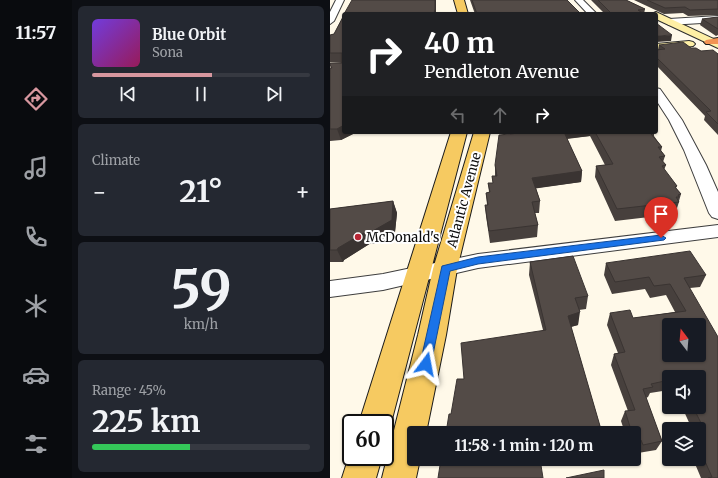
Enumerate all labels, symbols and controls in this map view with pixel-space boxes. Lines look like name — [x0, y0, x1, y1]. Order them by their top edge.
text: 11:57 — [16, 21, 56, 44]
text: Blue Orbit — [152, 25, 226, 44]
text: 40 m — [424, 25, 495, 61]
icon: right — [358, 28, 410, 80]
text: Sona — [152, 44, 183, 61]
text: Pendleton Avenue — [424, 60, 579, 83]
icon: previous — [117, 83, 139, 105]
icon: pause — [190, 83, 212, 105]
icon: next — [263, 83, 285, 105]
icon: directions — [22, 85, 50, 113]
icon: left — [447, 104, 469, 126]
icon: ahead — [489, 104, 511, 126]
icon: right — [531, 104, 553, 126]
street label: Atlantic Avenue — [443, 150, 485, 250]
text: Climate — [92, 152, 140, 169]
icon: music — [22, 154, 50, 182]
text: 21° — [179, 172, 223, 210]
text: − — [92, 178, 107, 206]
text: + — [295, 178, 310, 206]
pin — [644, 197, 678, 238]
icon: arrive — [650, 203, 672, 225]
icon: phone — [22, 223, 50, 251]
place label: McDonald's — [366, 229, 439, 246]
marker: McDonald's — [353, 232, 363, 242]
text: 59 — [170, 257, 232, 322]
icon: climate — [22, 292, 50, 320]
text: km/h — [184, 316, 218, 333]
north arrow — [662, 318, 706, 362]
map controls — [662, 318, 706, 466]
position arrow — [405, 343, 447, 385]
icon: car — [22, 361, 50, 389]
button: sound — [662, 370, 706, 414]
text: Range · 45% — [92, 382, 166, 399]
text: 225 km — [92, 402, 200, 440]
speed limit sign: 60 — [342, 414, 394, 466]
button: layers — [662, 422, 706, 466]
icon: filters — [22, 430, 50, 458]
text: 11:58 · 1 min · 120 m — [455, 436, 593, 455]

